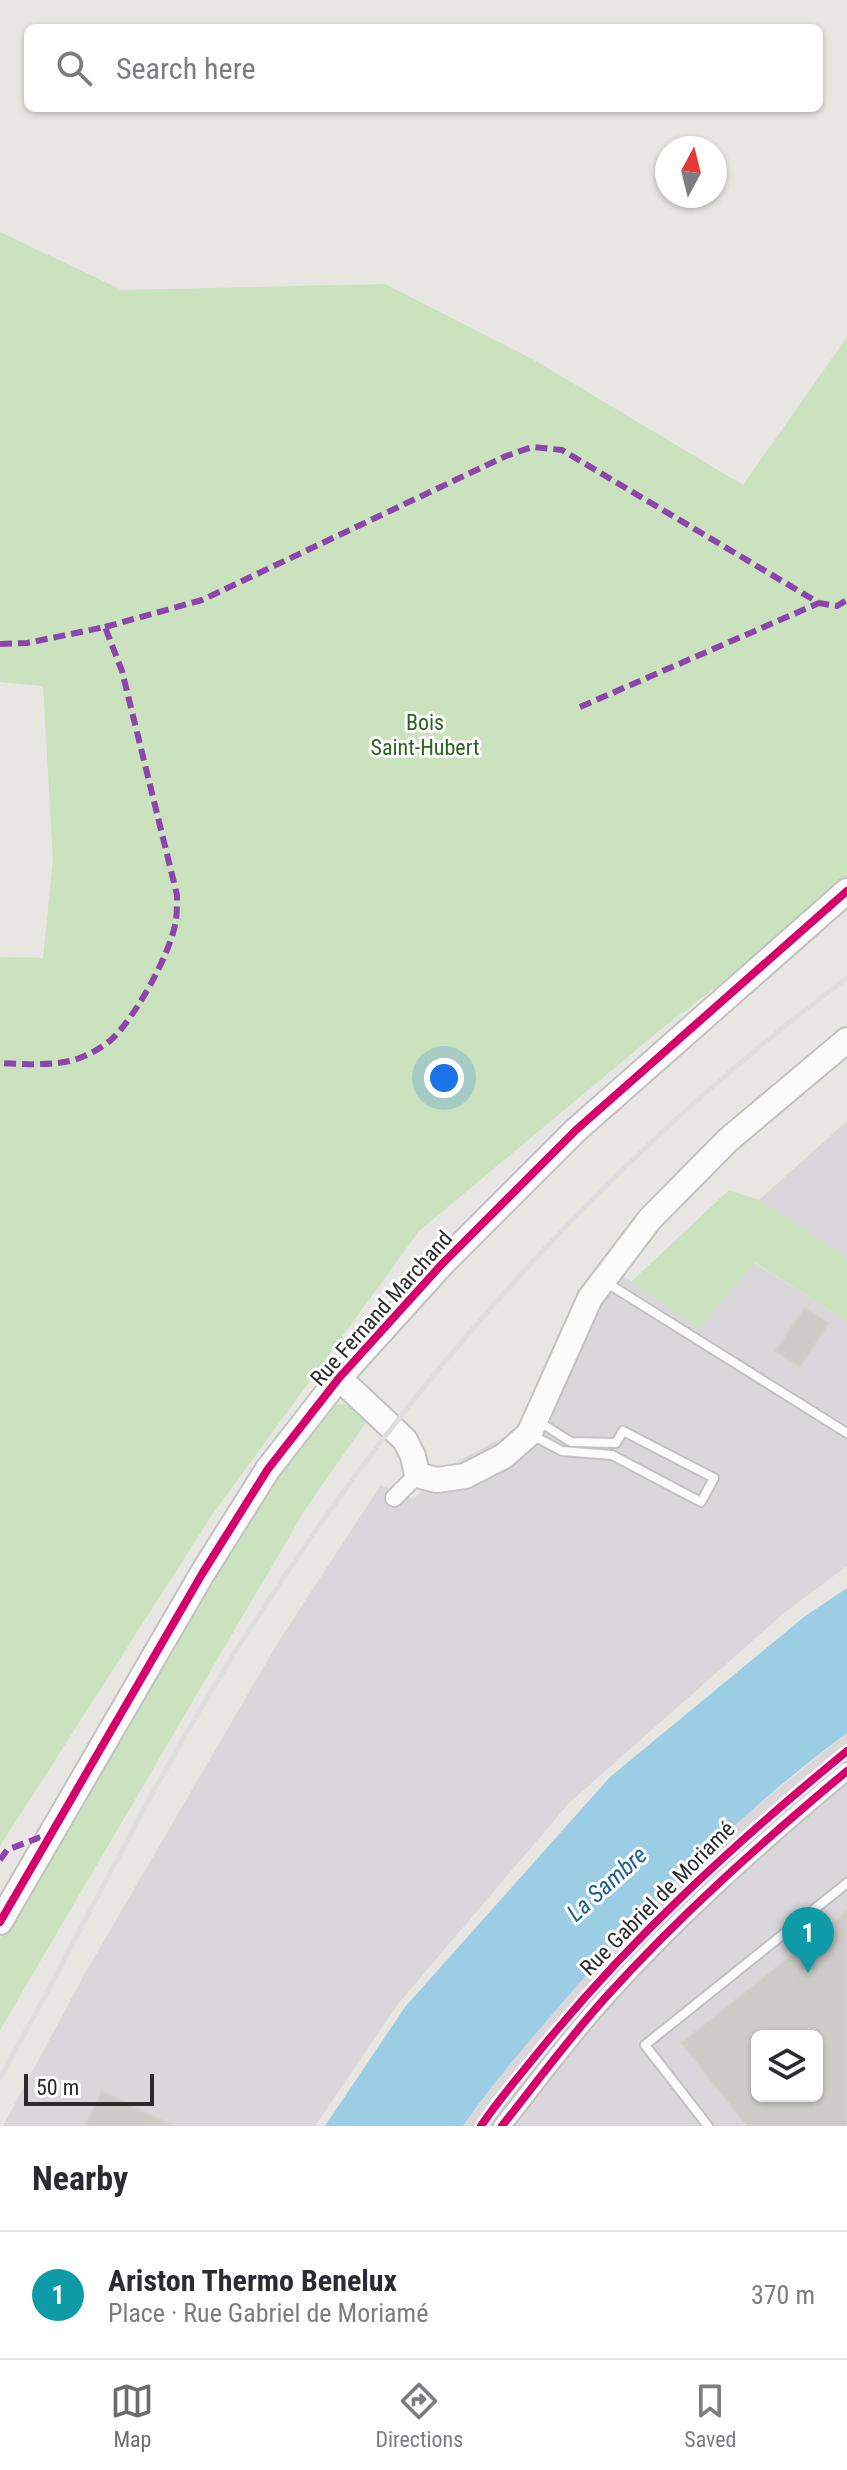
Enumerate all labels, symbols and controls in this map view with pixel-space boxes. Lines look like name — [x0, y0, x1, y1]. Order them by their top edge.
search box — [24, 24, 823, 112]
icon: search — [52, 46, 96, 90]
text: Search here — [116, 51, 256, 86]
north arrow — [655, 136, 727, 208]
park label: Bois Saint-Hubert — [371, 710, 479, 760]
your location — [424, 1058, 464, 1098]
street label: Rue Fernand Marchand — [305, 1226, 457, 1391]
street label: Rue Gabriel de Moriamé — [575, 1816, 739, 1980]
water label: La Sambre — [561, 1841, 653, 1927]
pin: 1 — [782, 1907, 834, 1973]
map controls — [751, 2030, 823, 2102]
button: layers — [751, 2030, 823, 2102]
scale bar — [24, 2070, 154, 2106]
text: 50 m — [36, 2075, 79, 2100]
text: Nearby — [32, 2158, 128, 2198]
text: Ariston Thermo Benelux — [108, 2263, 397, 2298]
text: 1 — [51, 2280, 65, 2310]
text: 370 m — [751, 2280, 815, 2310]
text: Place · Rue Gabriel de Moriamé — [108, 2298, 428, 2328]
tab: Map — [110, 2379, 154, 2452]
tab: Directions — [375, 2379, 463, 2452]
tab: Saved — [684, 2379, 737, 2452]

